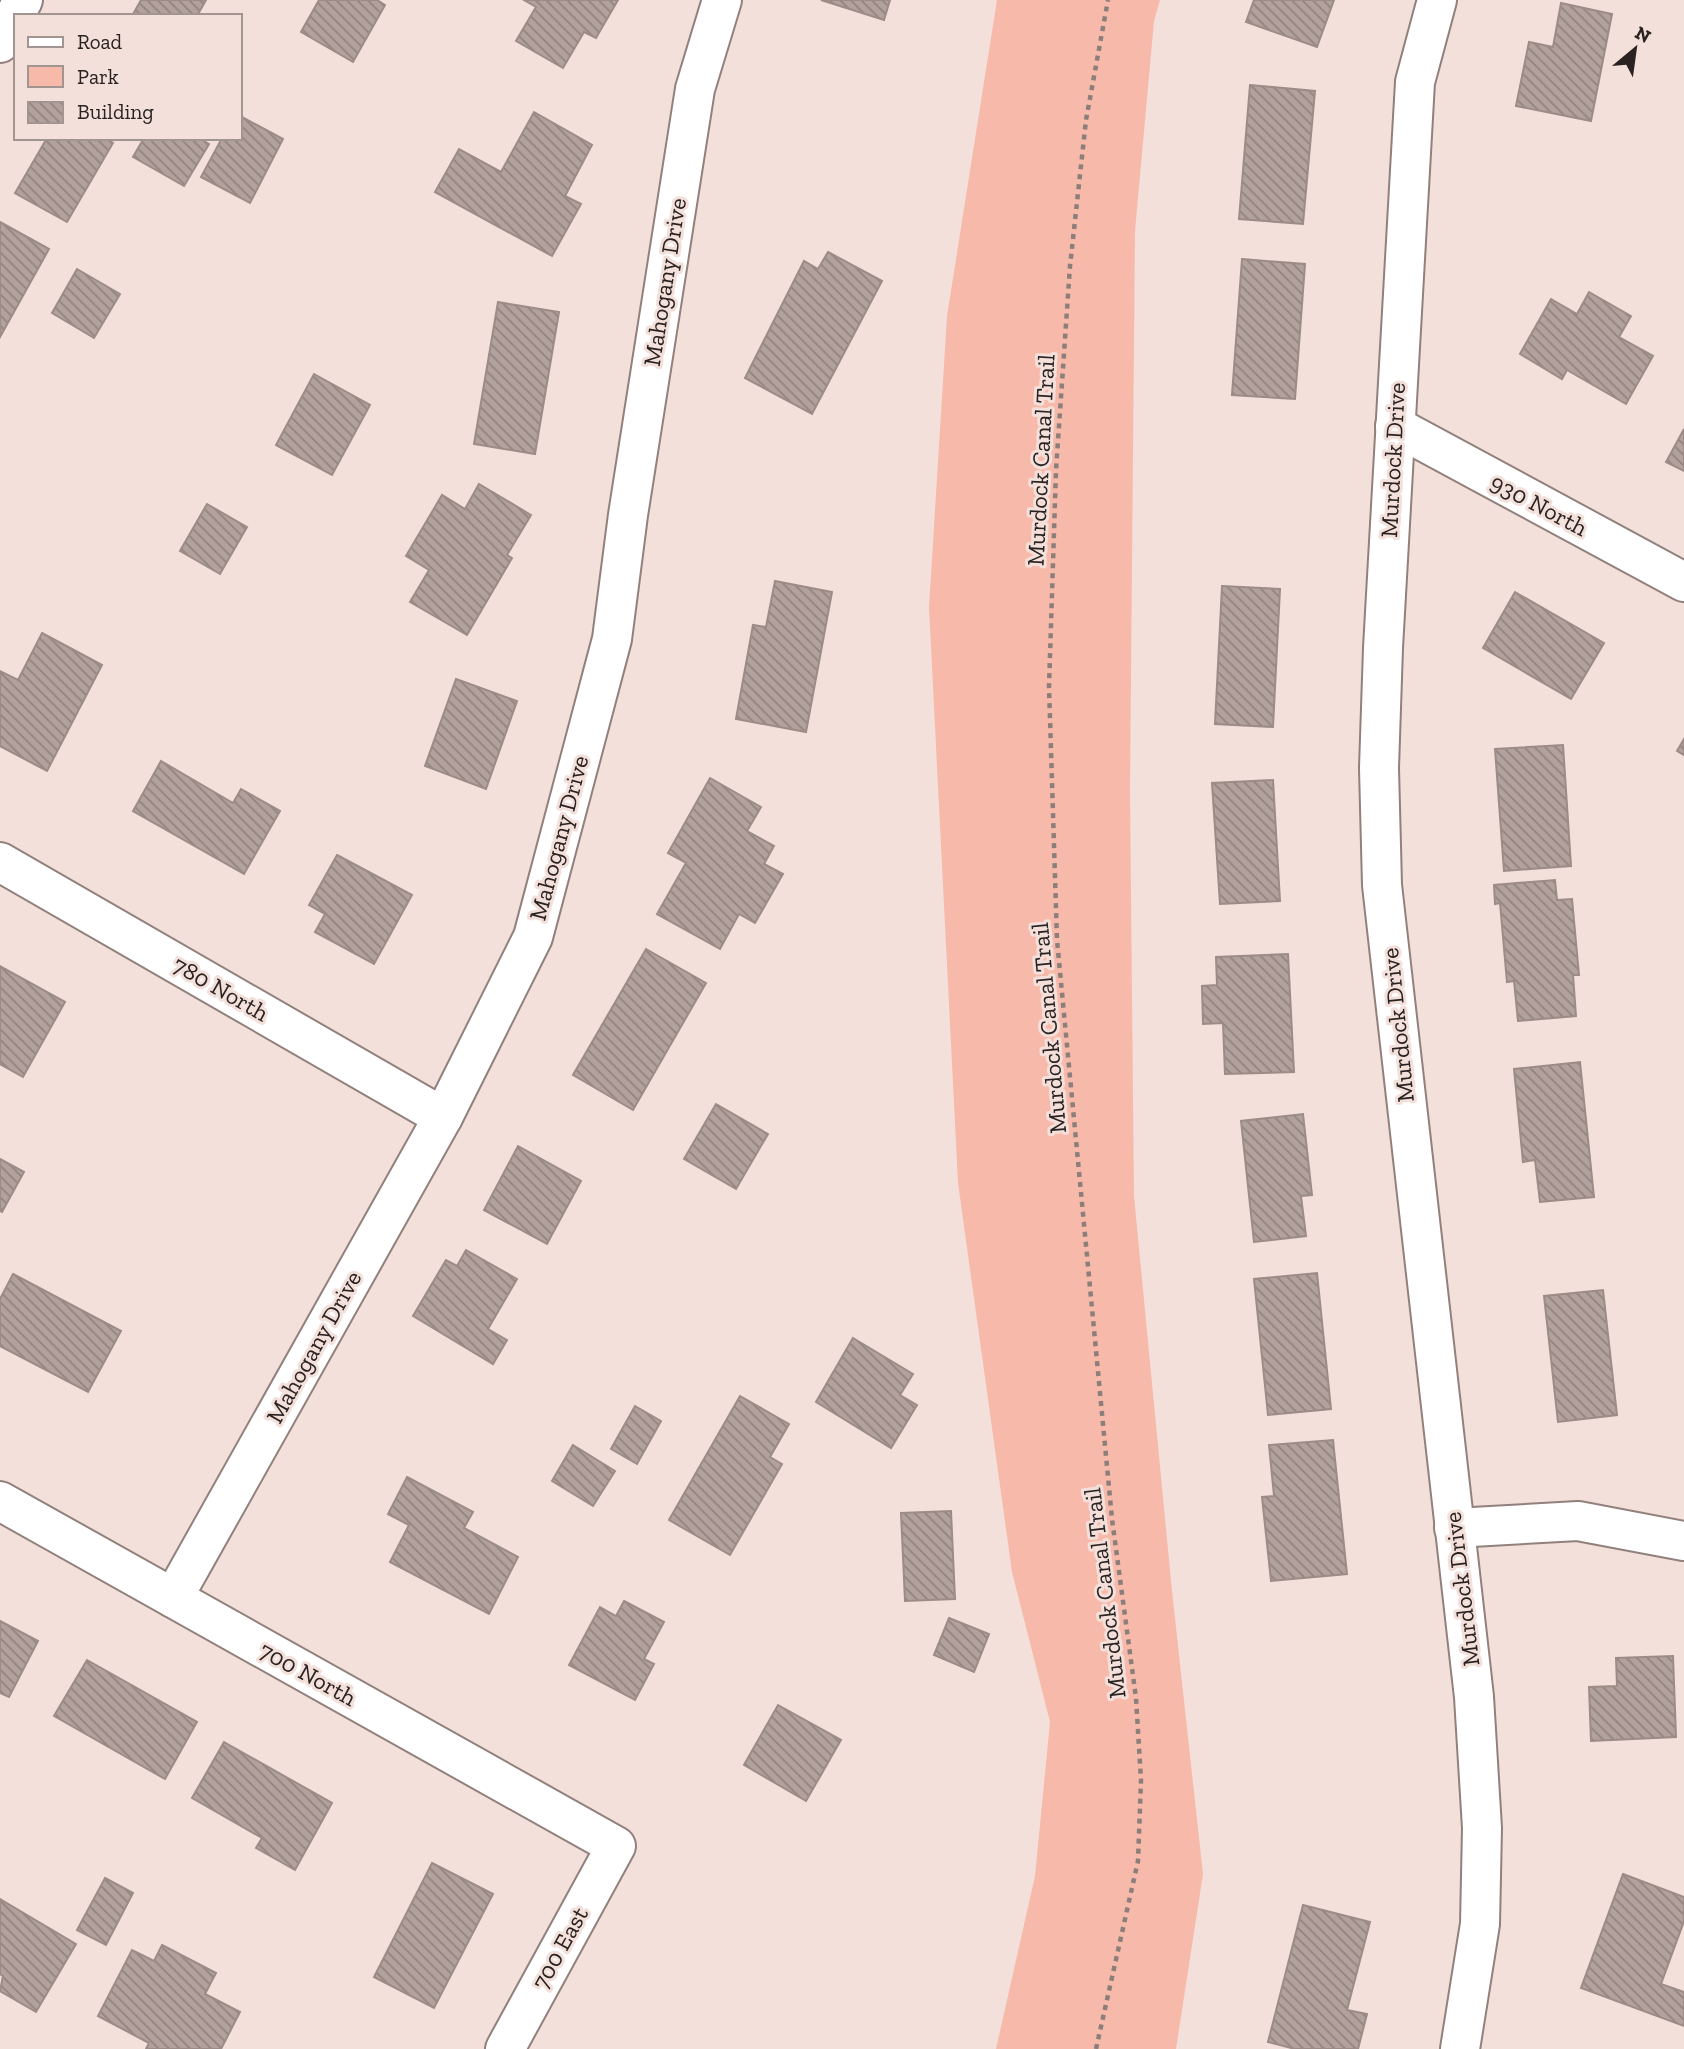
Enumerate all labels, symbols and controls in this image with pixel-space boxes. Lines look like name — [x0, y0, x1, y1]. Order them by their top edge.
legend — [14, 14, 242, 140]
north arrow — [1600, 14, 1670, 84]
text: N — [1631, 21, 1655, 48]
text: Road — [77, 29, 123, 54]
text: Park — [77, 64, 119, 89]
text: Building — [77, 99, 154, 124]
street label: Mahogany Drive — [637, 196, 692, 368]
street label: Murdock Canal Trail — [1020, 353, 1061, 567]
street label: Murdock Drive — [1374, 382, 1411, 538]
street label: 930 North — [1486, 467, 1593, 542]
street label: Mahogany Drive — [523, 752, 595, 924]
street label: Murdock Canal Trail — [1025, 921, 1072, 1135]
street label: Murdock Drive — [1375, 946, 1420, 1104]
street label: 780 North — [168, 950, 275, 1028]
street label: Mahogany Drive — [260, 1265, 367, 1428]
street label: Murdock Canal Trail — [1077, 1486, 1132, 1700]
street label: Murdock Drive — [1438, 1510, 1485, 1668]
street label: 700 North — [255, 1635, 362, 1712]
street label: 700 East — [525, 1902, 594, 1994]

